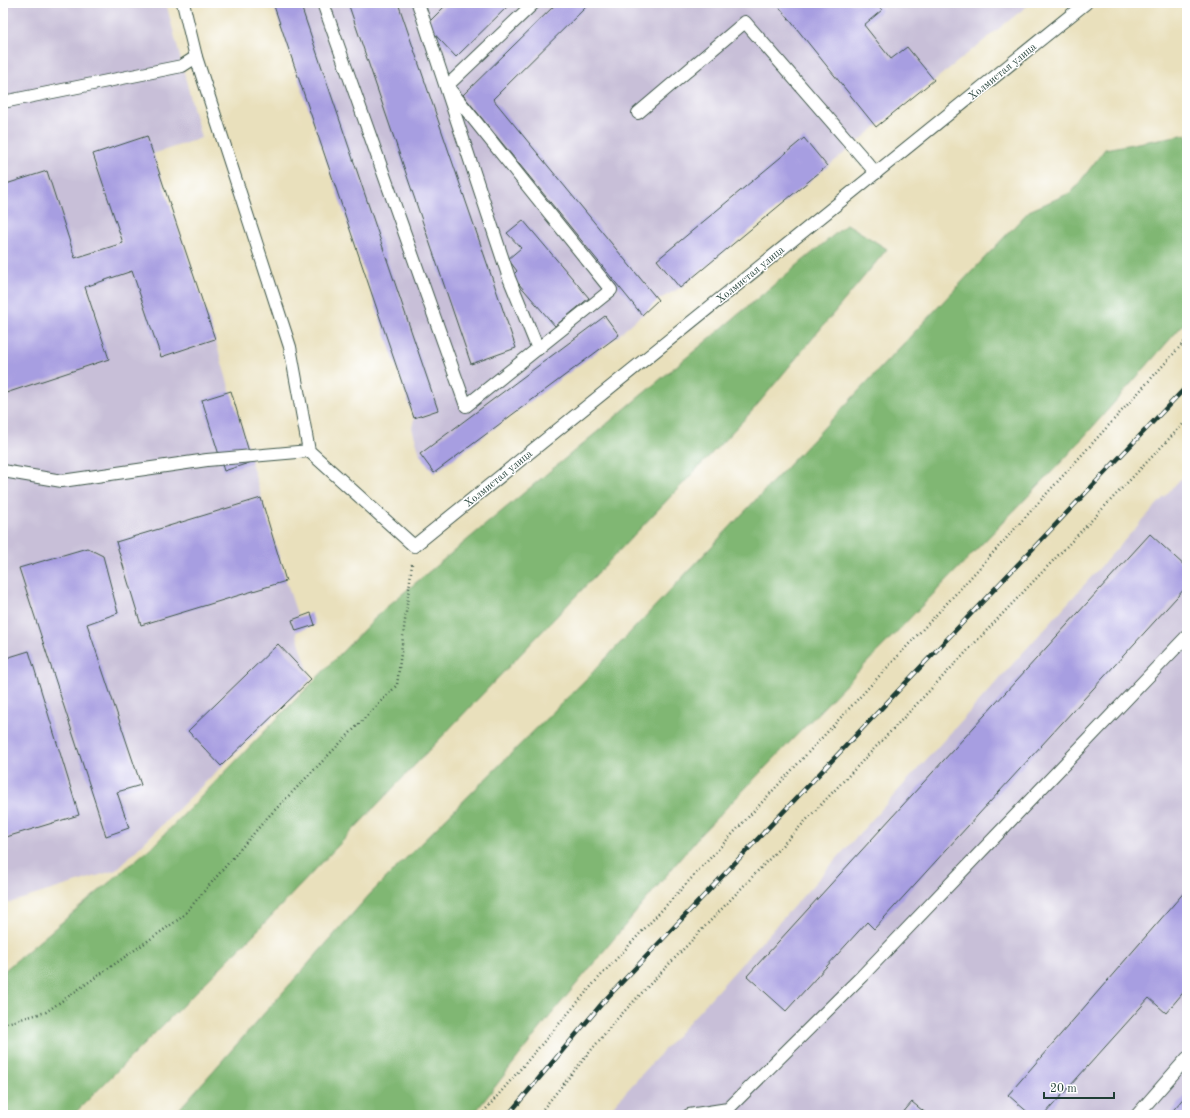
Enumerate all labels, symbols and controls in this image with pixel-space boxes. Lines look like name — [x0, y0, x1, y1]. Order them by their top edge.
street label: Холмистая улица — [967, 41, 1039, 103]
street label: Холмистая улица — [715, 244, 787, 306]
street label: Холмистая улица — [463, 448, 535, 510]
scale bar — [1044, 1074, 1114, 1100]
text: 20 m — [1050, 1083, 1077, 1095]

